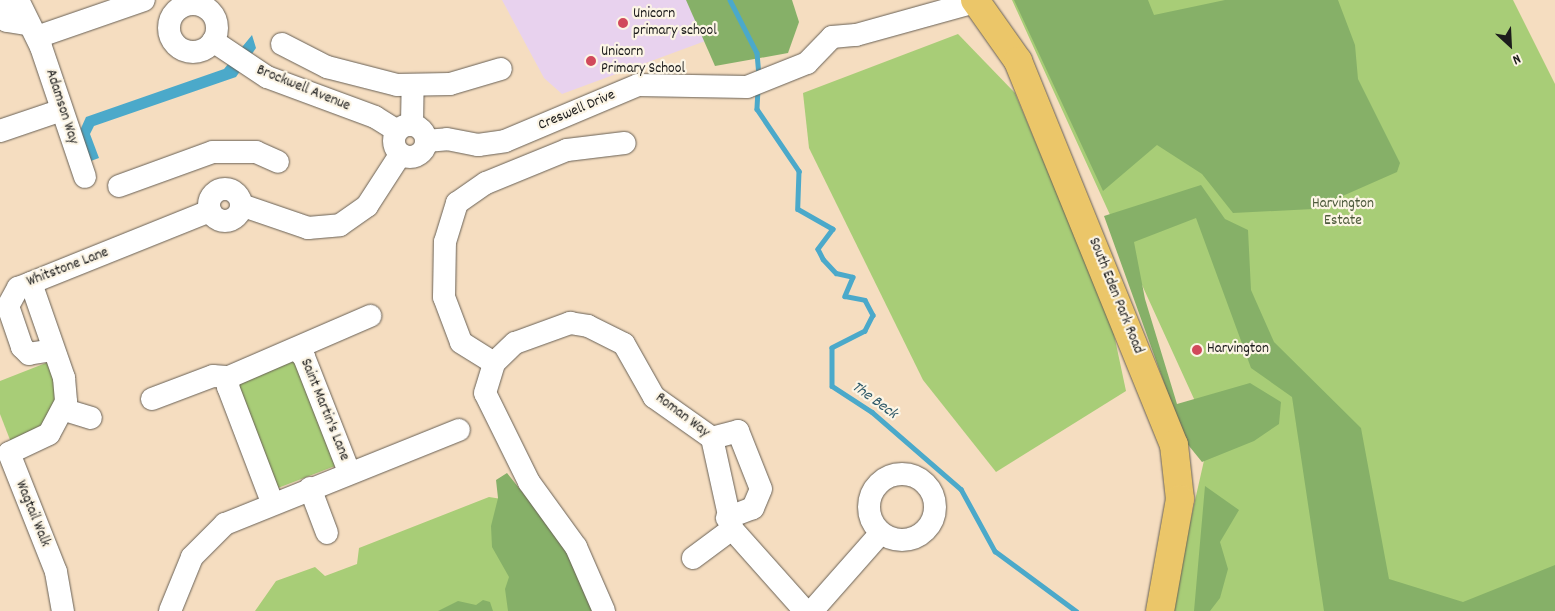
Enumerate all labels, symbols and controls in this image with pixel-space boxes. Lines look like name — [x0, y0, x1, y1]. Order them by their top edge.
place label: Unicorn primary school — [633, 5, 717, 40]
marker: Unicorn primary school — [617, 17, 629, 29]
north arrow — [1485, 20, 1535, 70]
place label: Unicorn Primary School — [601, 43, 685, 78]
text: N — [1509, 48, 1524, 69]
marker: Unicorn Primary School — [585, 55, 597, 67]
street label: Brockwell Avenue — [254, 62, 352, 116]
street label: Adamson Way — [40, 67, 82, 147]
street label: Creswell Drive — [536, 87, 618, 135]
park label: Harvington Estate — [1312, 195, 1374, 230]
street label: South Eden Park Road — [1084, 235, 1146, 357]
street label: Whitstone Lane — [25, 244, 111, 292]
place label: Harvington — [1207, 341, 1269, 359]
marker: Harvington — [1191, 344, 1203, 356]
street label: Saint Martin's Lane — [295, 356, 353, 464]
water label: The Beck — [847, 378, 901, 424]
street label: Roman Way — [651, 390, 713, 442]
street label: Wagtail Walk — [11, 478, 53, 550]

